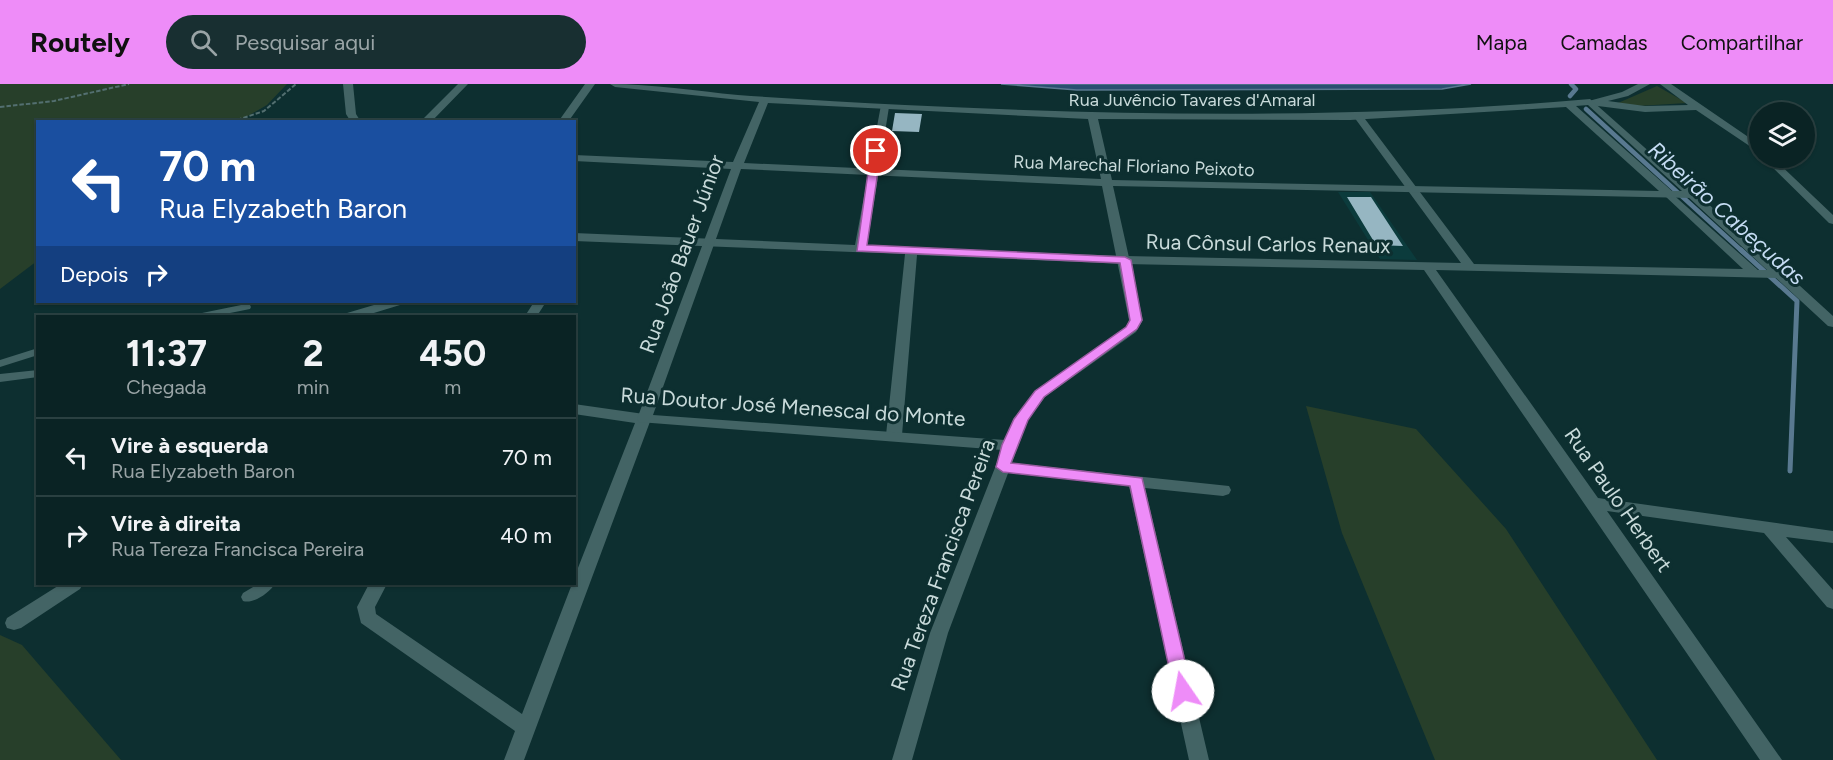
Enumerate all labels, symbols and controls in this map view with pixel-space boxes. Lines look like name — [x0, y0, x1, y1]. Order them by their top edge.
search box — [166, 15, 586, 69]
text: Routely — [30, 25, 130, 59]
icon: search — [187, 26, 220, 59]
text: Pesquisar aqui — [235, 29, 375, 56]
text: Mapa — [1476, 30, 1527, 55]
text: Camadas — [1560, 30, 1648, 55]
text: Compartilhar — [1681, 30, 1803, 55]
street label: Rua Juvêncio Tavares d'Amaral — [1068, 89, 1316, 111]
map controls — [1749, 102, 1815, 168]
button: layers — [1749, 102, 1815, 168]
pin — [850, 125, 901, 176]
icon: arrive — [859, 134, 892, 167]
water label: Ribeirão Cabeçudas — [1643, 136, 1811, 291]
text: 70 m — [159, 141, 256, 192]
icon: left — [60, 144, 138, 222]
street label: Rua João Bauer Júnior — [634, 151, 729, 356]
street label: Rua Marechal Floriano Peixoto — [1013, 151, 1255, 181]
text: Rua Elyzabeth Baron — [159, 192, 407, 225]
street label: Rua Cônsul Carlos Renaux — [1146, 229, 1391, 258]
icon: right — [140, 258, 173, 291]
text: Depois — [60, 261, 128, 288]
text: 11:37 — [126, 332, 207, 375]
text: 2 — [303, 332, 324, 375]
text: 450 — [419, 332, 486, 375]
text: Chegada — [126, 375, 207, 399]
text: min — [297, 375, 330, 399]
text: m — [444, 375, 461, 399]
street label: Rua Doutor José Menescal do Monte — [620, 382, 966, 431]
street label: Rua Paulo Herbert — [1559, 423, 1678, 577]
text: Vire à esquerda — [111, 432, 269, 459]
street label: Rua Tereza Francisca Pereira — [885, 436, 1000, 694]
icon: left — [60, 441, 93, 474]
text: 70 m — [502, 444, 552, 471]
text: Rua Elyzabeth Baron — [111, 459, 295, 483]
text: Vire à direita — [111, 510, 241, 537]
icon: right — [60, 519, 93, 552]
text: 40 m — [500, 522, 552, 549]
text: Rua Tereza Francisca Pereira — [111, 537, 364, 561]
position arrow — [1151, 659, 1215, 723]

